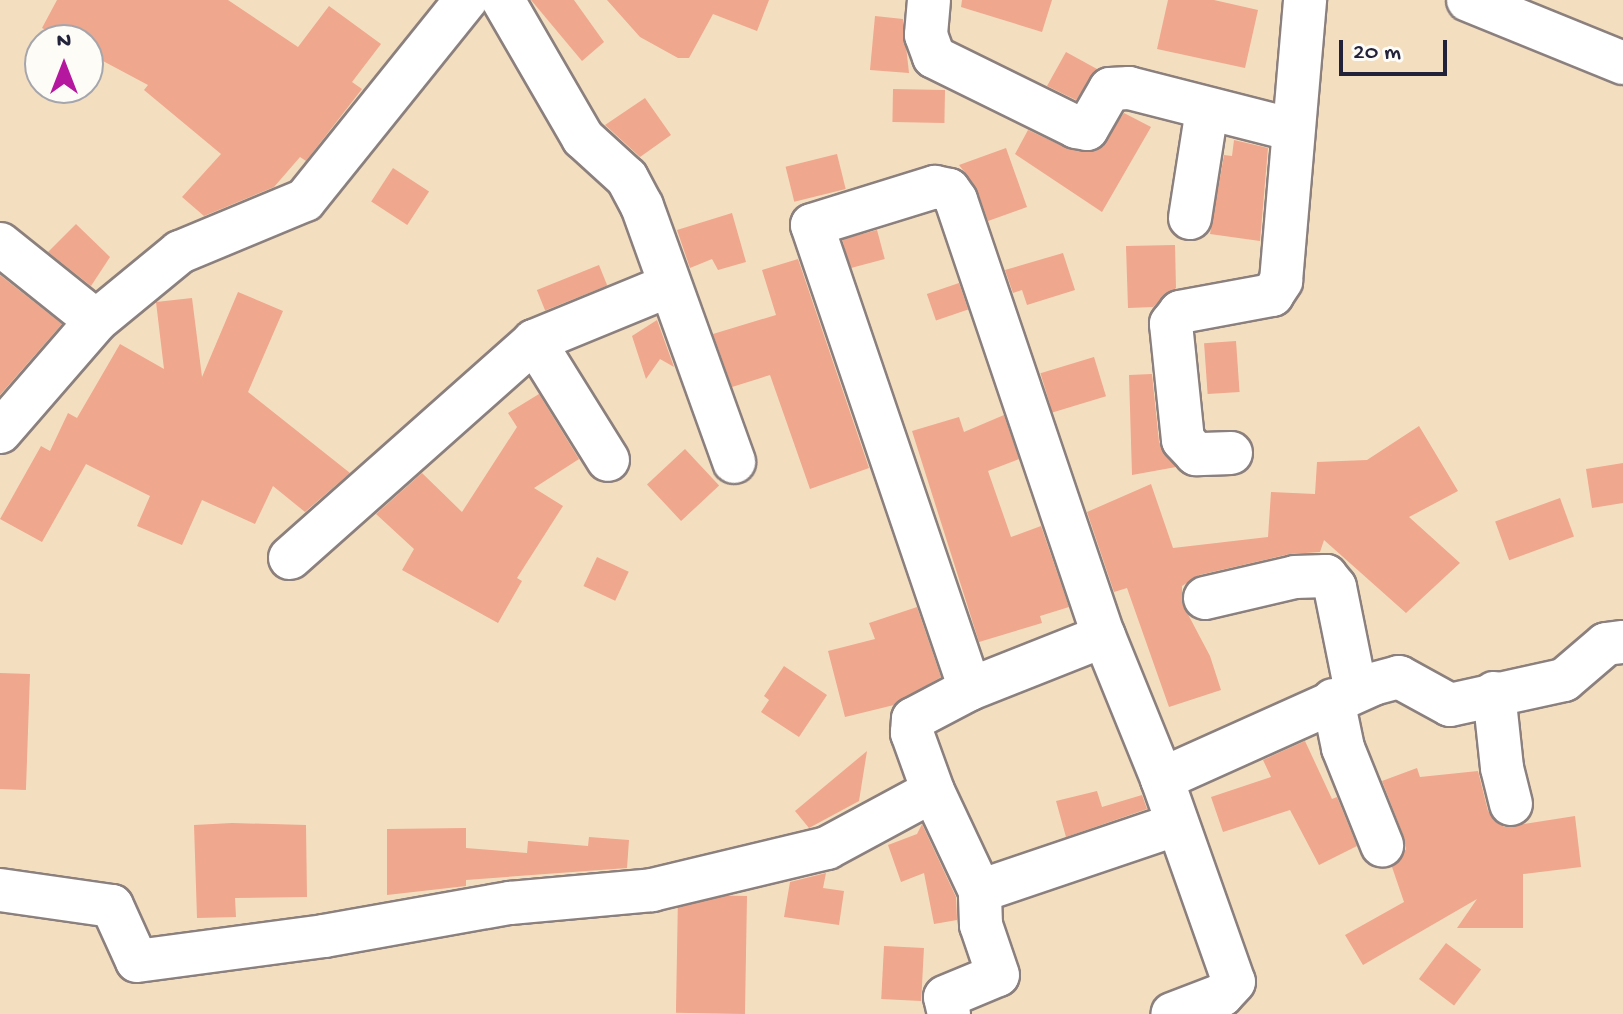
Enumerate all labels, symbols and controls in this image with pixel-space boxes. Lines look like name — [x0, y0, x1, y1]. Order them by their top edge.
north arrow — [24, 24, 104, 104]
scale bar — [1343, 24, 1451, 74]
text: N — [57, 29, 71, 55]
text: 20 m — [1353, 39, 1401, 68]

